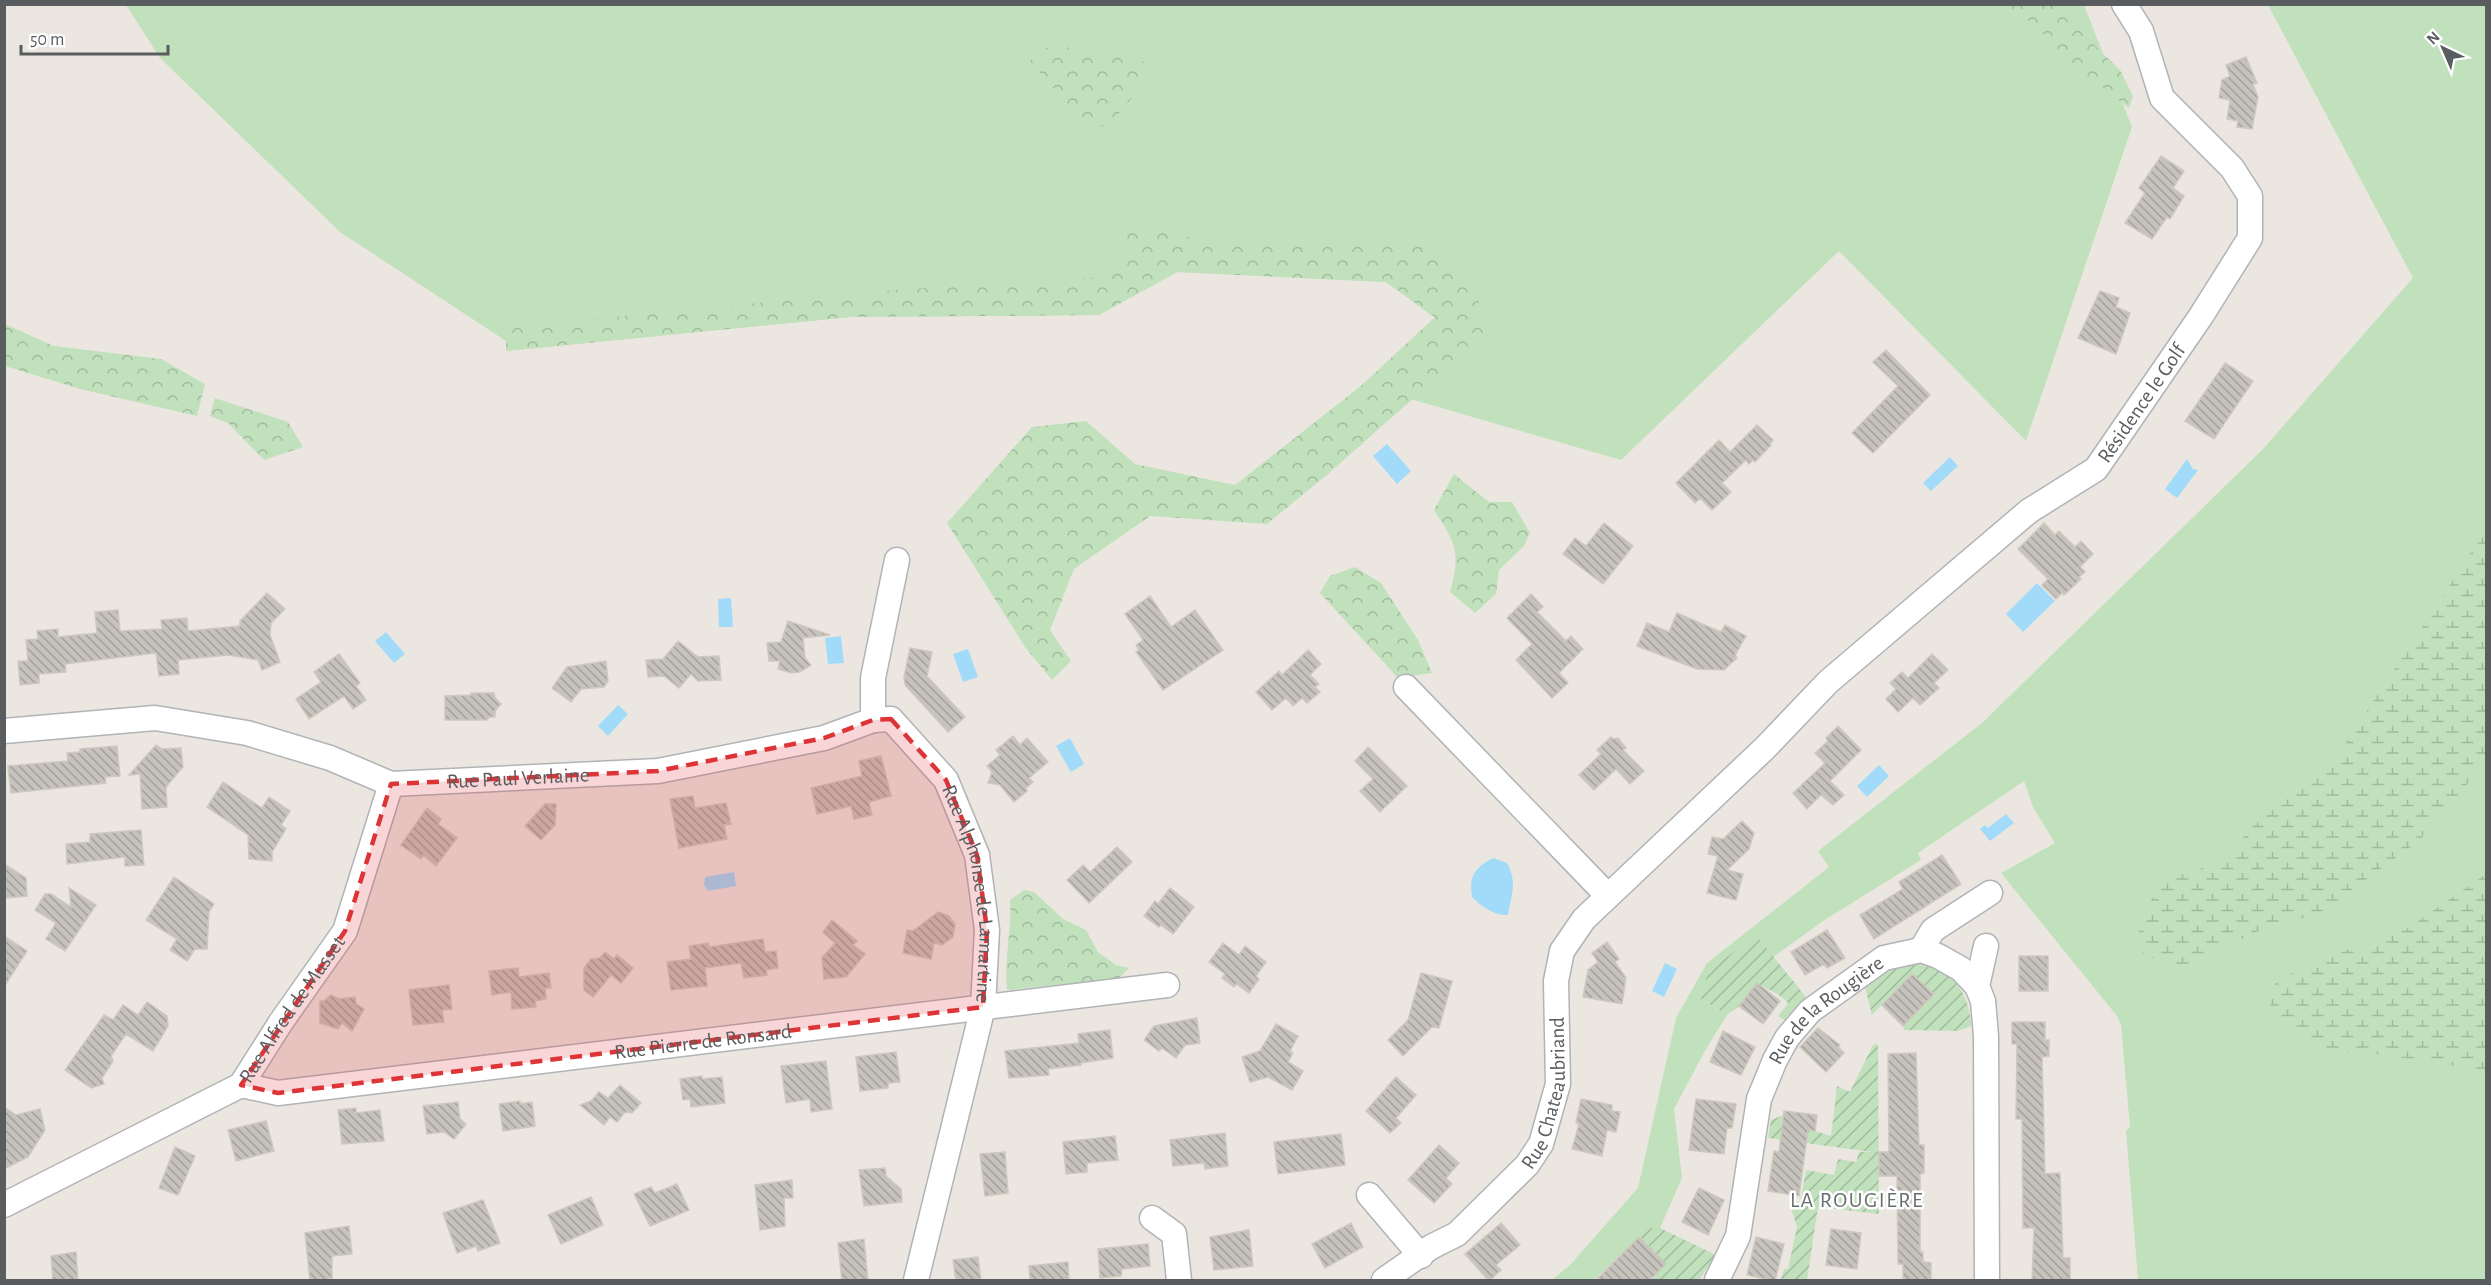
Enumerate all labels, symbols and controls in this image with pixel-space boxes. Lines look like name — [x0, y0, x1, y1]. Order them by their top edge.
scale bar — [21, 18, 168, 56]
north arrow — [2413, 18, 2473, 78]
text: N — [2424, 28, 2443, 48]
text: 50 m — [30, 31, 64, 49]
street label: Résidence le Golf — [2094, 339, 2190, 466]
street label: Rue Paul Verlaine — [446, 764, 590, 792]
street label: Rue Alphonse de Lamartine — [938, 782, 997, 1003]
street label: Rue Alfred de Musset — [235, 932, 349, 1087]
street label: Rue de la Rougière — [1765, 952, 1887, 1068]
street label: Rue Chateaubriand — [1517, 1017, 1569, 1173]
street label: Rue Pierre de Ronsard — [613, 1021, 793, 1063]
district label: LA ROUGIÈRE — [1790, 1188, 1924, 1211]

